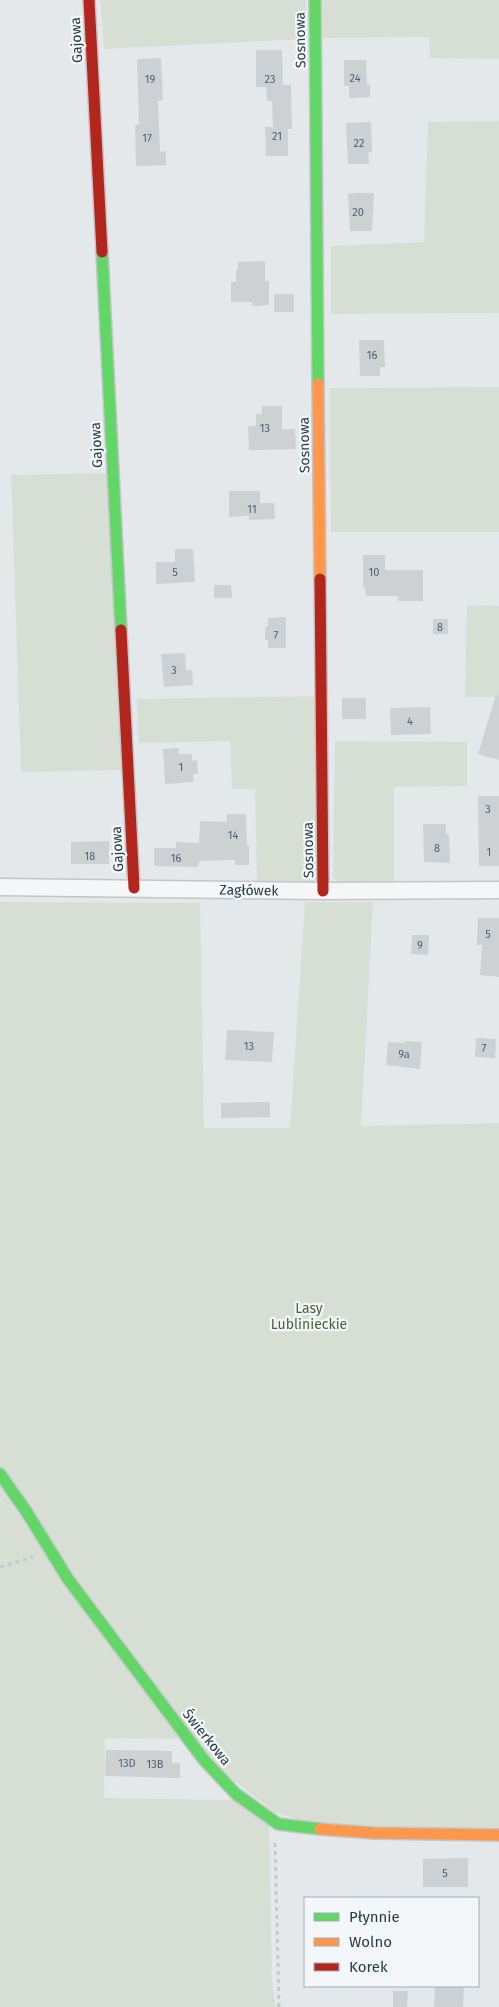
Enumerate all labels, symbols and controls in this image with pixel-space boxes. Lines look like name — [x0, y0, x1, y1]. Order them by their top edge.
street label: Sosnowa — [292, 12, 309, 68]
street label: Gajowa — [67, 17, 86, 63]
house number: 24 — [350, 72, 361, 85]
house number: 19 — [145, 73, 155, 86]
house number: 23 — [265, 73, 275, 86]
house number: 21 — [272, 130, 282, 143]
house number: 17 — [142, 132, 152, 145]
house number: 22 — [354, 137, 364, 150]
house number: 20 — [352, 206, 364, 219]
house number: 16 — [367, 349, 377, 362]
street label: Sosnowa — [296, 417, 313, 473]
street label: Gajowa — [87, 422, 106, 468]
house number: 13 — [260, 422, 270, 435]
house number: 11 — [247, 503, 257, 516]
house number: 5 — [172, 566, 178, 579]
house number: 10 — [369, 566, 379, 579]
house number: 8 — [437, 621, 443, 634]
house number: 7 — [274, 629, 279, 642]
house number: 3 — [171, 664, 177, 677]
house number: 4 — [407, 715, 413, 728]
house number: 1 — [179, 761, 183, 774]
house number: 3 — [485, 803, 491, 816]
street label: Sosnowa — [300, 822, 317, 878]
street label: Gajowa — [108, 826, 127, 872]
house number: 14 — [228, 829, 238, 842]
house number: 8 — [434, 842, 440, 855]
house number: 1 — [487, 846, 491, 859]
house number: 18 — [85, 850, 95, 863]
house number: 16 — [171, 852, 181, 865]
street label: Zagłówek — [219, 881, 279, 900]
house number: 5 — [485, 928, 491, 941]
house number: 9 — [417, 939, 423, 952]
house number: 13 — [244, 1040, 254, 1053]
house number: 7 — [482, 1042, 487, 1055]
house number: 9a — [398, 1048, 410, 1061]
park label: Lasy Lublinieckie — [271, 1300, 347, 1333]
street label: Świerkowa — [179, 1705, 235, 1769]
house number: 13D — [118, 1757, 136, 1770]
house number: 13B — [147, 1758, 164, 1771]
house number: 5 — [442, 1867, 448, 1880]
legend — [304, 1897, 479, 1987]
text: Płynnie — [349, 1908, 400, 1926]
text: Wolno — [349, 1933, 392, 1951]
text: Korek — [349, 1958, 388, 1976]

